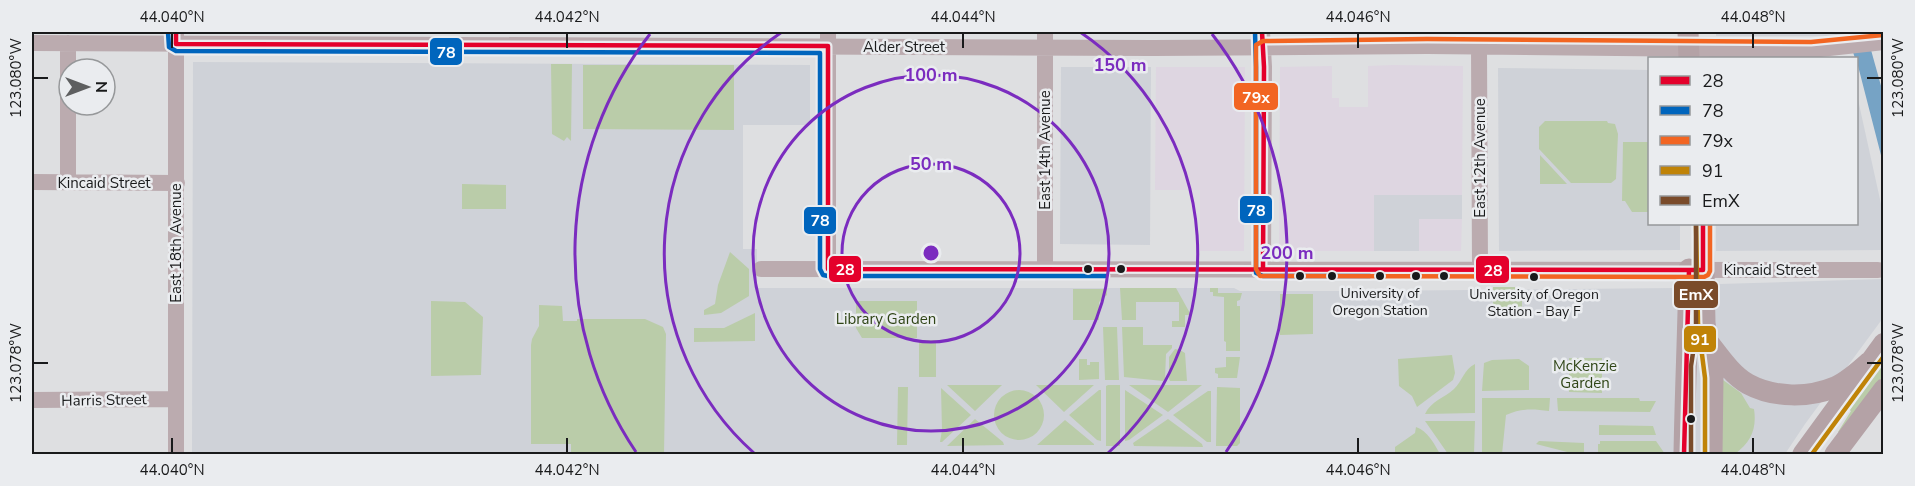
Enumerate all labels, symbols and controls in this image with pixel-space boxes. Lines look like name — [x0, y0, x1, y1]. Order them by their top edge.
text: 44.040°N — [139, 7, 205, 27]
text: 44.042°N — [534, 7, 600, 27]
text: 44.044°N — [930, 7, 996, 27]
text: 44.046°N — [1325, 7, 1391, 27]
text: 44.048°N — [1720, 7, 1786, 27]
line badge: 78 — [429, 37, 463, 66]
street label: Alder Street — [863, 37, 946, 57]
text: 123.080°W — [6, 38, 26, 118]
text: 123.080°W — [1888, 38, 1908, 118]
text: 78 — [436, 42, 456, 64]
text: 150 m — [1093, 53, 1147, 77]
north arrow — [57, 57, 117, 117]
legend — [1648, 57, 1858, 225]
text: 100 m — [904, 63, 958, 87]
text: 28 — [1702, 69, 1724, 93]
text: N — [90, 81, 112, 93]
line badge: 79x — [1233, 82, 1279, 111]
text: 79x — [1242, 87, 1270, 109]
street label: East 14th Avenue — [1035, 90, 1055, 210]
street label: East 12th Avenue — [1470, 98, 1490, 218]
text: 78 — [1702, 99, 1724, 123]
text: 79x — [1702, 129, 1734, 153]
text: 50 m — [910, 152, 952, 176]
text: 91 — [1702, 159, 1724, 183]
street label: Kincaid Street — [57, 173, 151, 193]
street label: East 18th Avenue — [166, 183, 186, 303]
text: EmX — [1702, 189, 1740, 213]
line badge: 78 — [1239, 195, 1273, 224]
text: 78 — [1246, 200, 1266, 222]
line badge: 78 — [803, 206, 837, 235]
text: 78 — [810, 210, 830, 232]
text: 200 m — [1260, 241, 1314, 265]
centre of rings — [921, 243, 941, 263]
line badge: 28 — [828, 255, 862, 283]
line badge: 28 — [1475, 255, 1510, 284]
text: 28 — [835, 259, 855, 281]
text: 28 — [1483, 260, 1503, 282]
street label: Kincaid Street — [1723, 260, 1817, 280]
unlabelled marker — [1082, 263, 1094, 275]
unlabelled marker — [1115, 263, 1127, 275]
unlabelled marker — [1294, 270, 1306, 282]
unlabelled marker — [1326, 270, 1338, 282]
marker: University of Oregon Station — [1374, 270, 1386, 282]
unlabelled marker — [1410, 270, 1422, 282]
unlabelled marker — [1438, 270, 1450, 282]
marker: University of Oregon Station - Bay F — [1528, 271, 1540, 283]
line badge: EmX — [1673, 280, 1719, 309]
place label: University of Oregon Station — [1332, 284, 1428, 320]
text: EmX — [1679, 284, 1713, 306]
place label: University of Oregon Station - Bay F — [1469, 285, 1599, 321]
park label: Library Garden — [836, 309, 936, 329]
text: 123.078°W — [6, 323, 26, 403]
text: 123.078°W — [1888, 323, 1908, 403]
line badge: 91 — [1683, 325, 1717, 353]
text: 91 — [1690, 329, 1710, 351]
park label: McKenzie Garden — [1553, 356, 1617, 393]
street label: Harris Street — [61, 389, 148, 411]
unlabelled marker — [1685, 413, 1697, 425]
text: 44.040°N — [139, 460, 205, 480]
text: 44.042°N — [534, 460, 600, 480]
text: 44.044°N — [930, 460, 996, 480]
text: 44.046°N — [1325, 460, 1391, 480]
text: 44.048°N — [1720, 460, 1786, 480]

